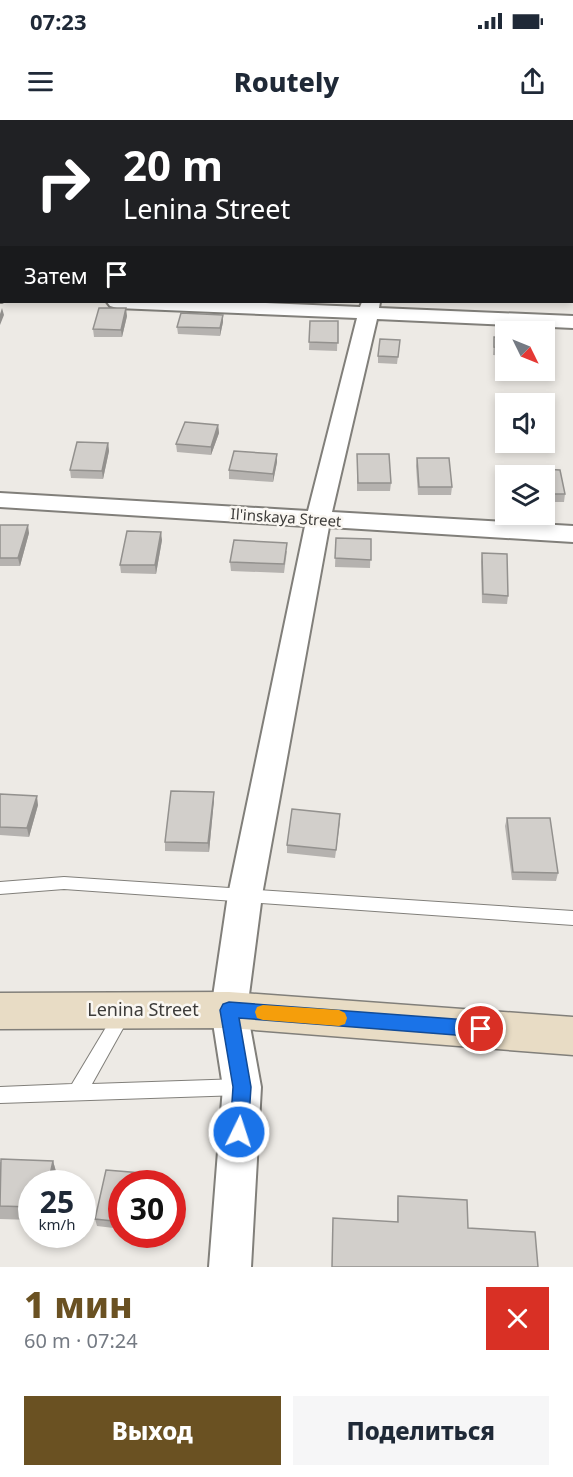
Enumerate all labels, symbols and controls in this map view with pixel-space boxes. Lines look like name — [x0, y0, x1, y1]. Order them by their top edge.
text: 07:23 — [30, 6, 87, 36]
text: Routely — [234, 63, 339, 100]
icon: menu — [24, 65, 57, 98]
icon: share — [516, 65, 549, 98]
text: 20 m — [123, 136, 223, 193]
icon: right — [24, 144, 102, 222]
text: Lenina Street — [123, 190, 290, 227]
icon: arrive — [100, 258, 133, 291]
text: Затем — [24, 260, 88, 290]
north arrow — [495, 321, 555, 381]
map controls — [495, 321, 555, 525]
button: sound — [495, 393, 555, 453]
button: layers — [495, 465, 555, 525]
street label: Il'inskaya Street — [230, 503, 343, 531]
street label: Lenina Street — [87, 997, 199, 1021]
pin — [455, 1003, 506, 1054]
icon: arrive — [464, 1012, 497, 1045]
position arrow — [207, 1100, 271, 1164]
speed limit sign: 30 — [108, 1170, 186, 1248]
text: 25 — [40, 1181, 74, 1222]
text: km/h — [39, 1214, 75, 1234]
text: 1 мин — [24, 1280, 133, 1329]
button: close — [486, 1287, 549, 1350]
text: 60 m · 07:24 — [24, 1327, 138, 1354]
button: Выход — [24, 1396, 281, 1465]
button: Поделиться — [293, 1396, 549, 1465]

